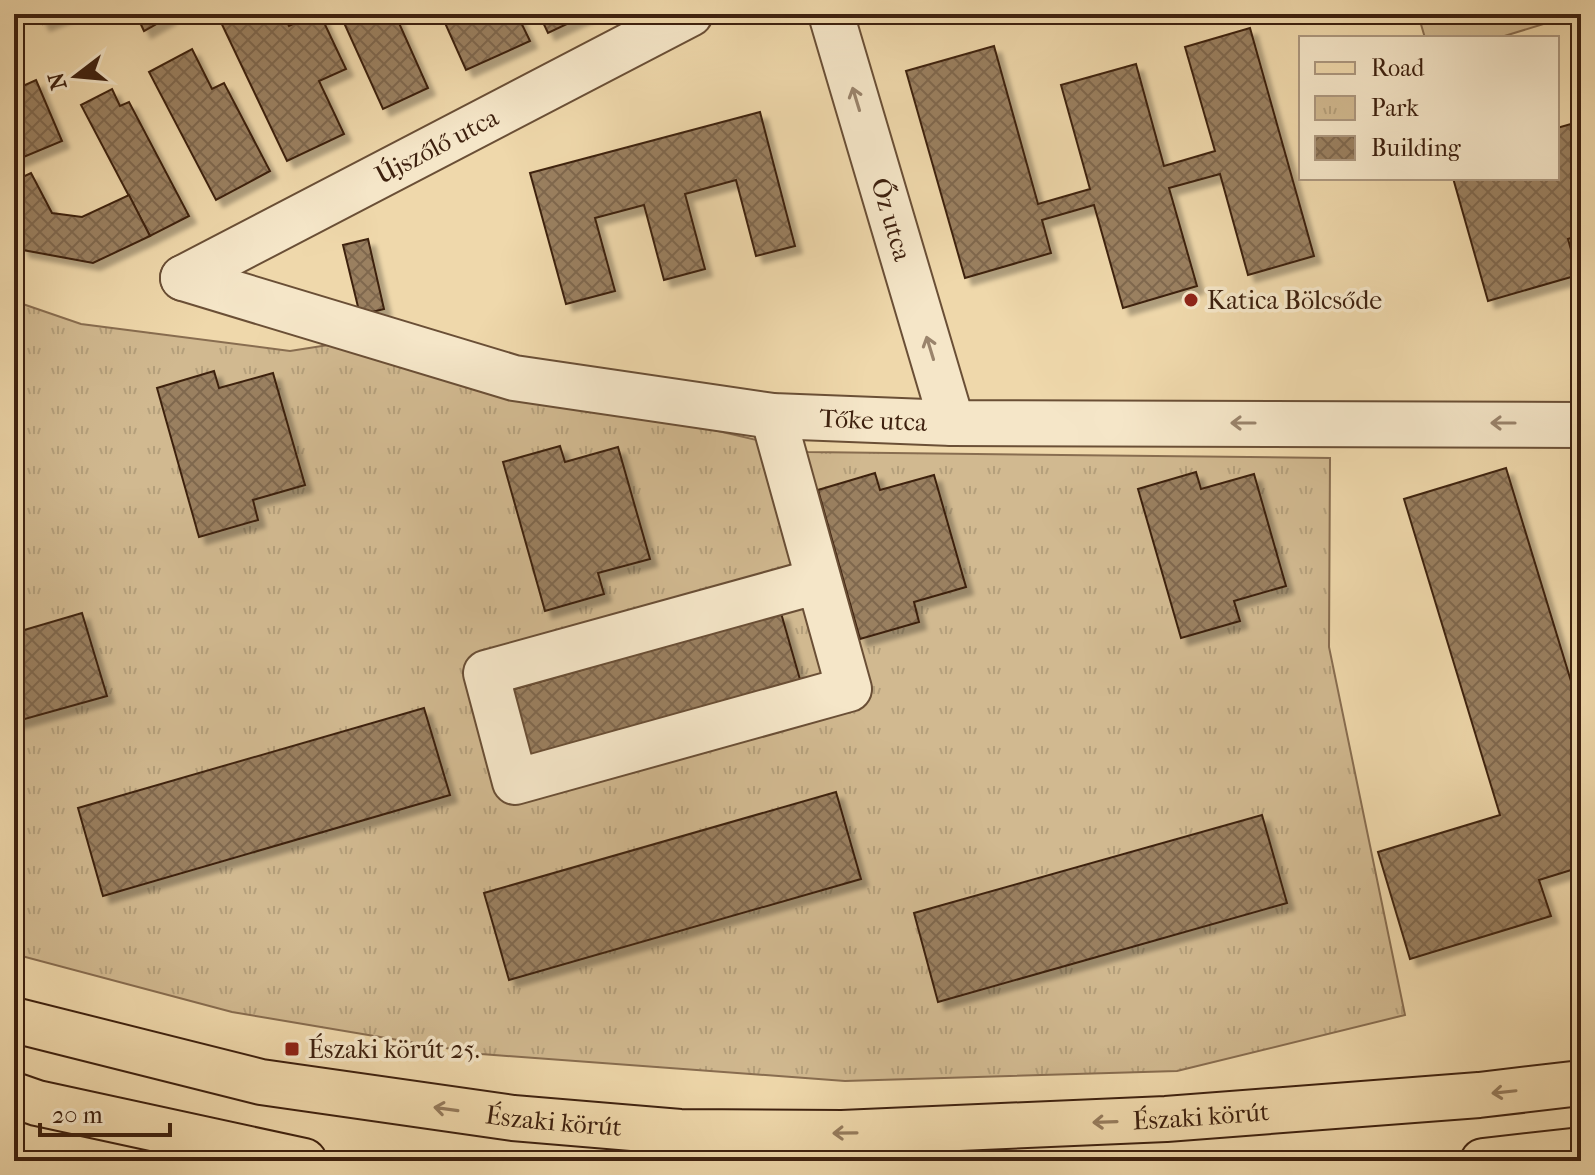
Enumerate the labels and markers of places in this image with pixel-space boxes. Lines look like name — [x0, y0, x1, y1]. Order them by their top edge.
place label: Katica Bölcsőde — [1207, 285, 1382, 316]
marker: Katica Bölcsőde — [1182, 291, 1200, 309]
place label: Északi körút 25. — [308, 1033, 480, 1065]
marker: Északi körút 25. — [283, 1040, 301, 1058]

